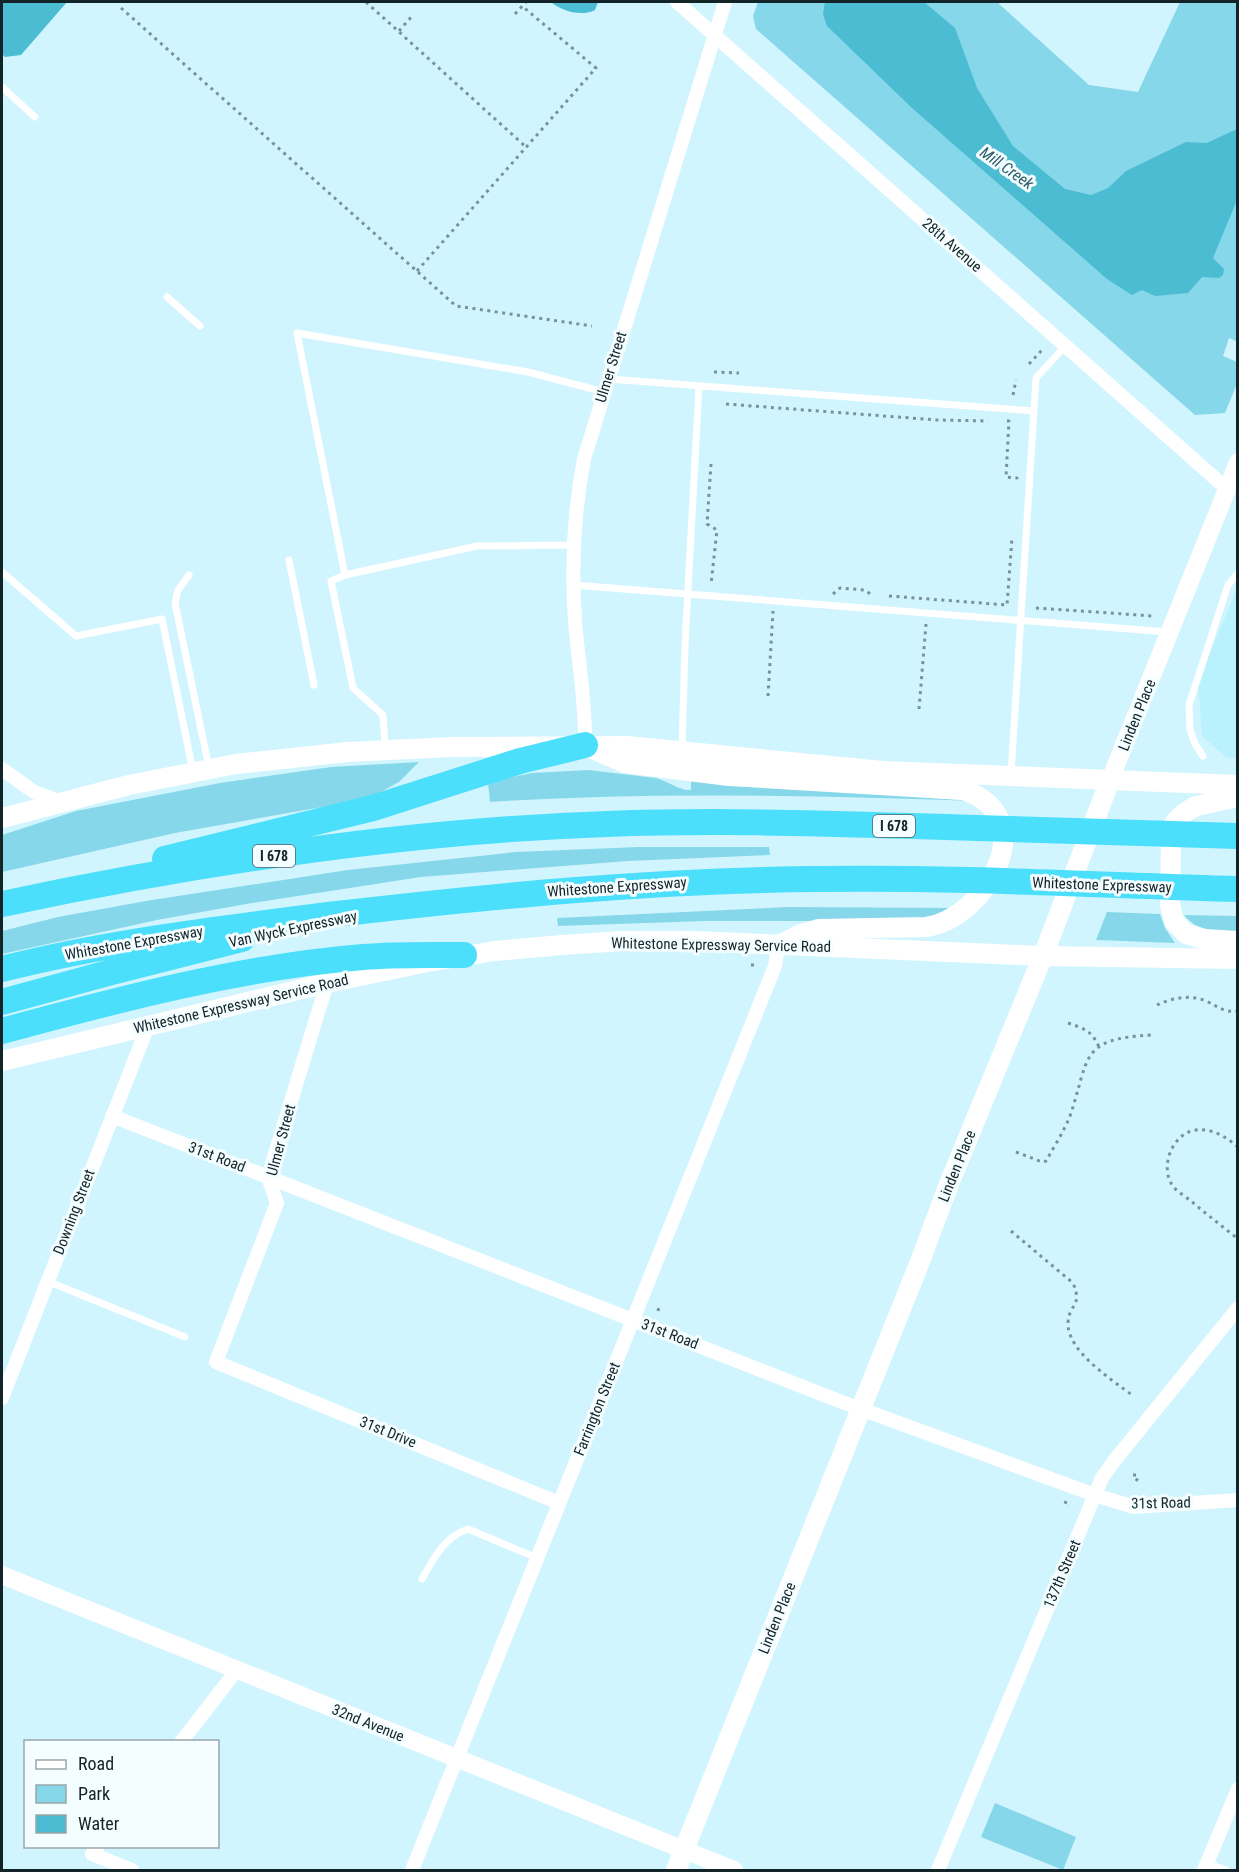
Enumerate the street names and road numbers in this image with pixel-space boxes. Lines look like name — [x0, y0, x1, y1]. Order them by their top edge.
street label: 28th Avenue — [919, 214, 985, 276]
street label: Ulmer Street — [592, 329, 630, 405]
street label: Linden Place — [1114, 676, 1160, 754]
road number: I 678 — [873, 815, 915, 837]
road number: I 678 — [253, 845, 295, 867]
street label: Whitestone Expressway — [547, 873, 687, 901]
street label: Whitestone Expressway — [1032, 874, 1172, 896]
street label: Van Wyck Expressway — [227, 907, 359, 951]
street label: Whitestone Expressway — [64, 922, 204, 964]
street label: Whitestone Expressway Service Road — [611, 934, 831, 956]
street label: Whitestone Expressway Service Road — [132, 970, 350, 1038]
street label: Ulmer Street — [263, 1102, 299, 1178]
street label: Linden Place — [934, 1127, 980, 1205]
street label: 31st Road — [186, 1138, 248, 1176]
street label: Downing Street — [50, 1167, 98, 1257]
street label: 31st Road — [639, 1315, 701, 1353]
street label: Farrington Street — [570, 1360, 624, 1458]
street label: 31st Drive — [357, 1413, 419, 1451]
street label: 31st Road — [1131, 1493, 1191, 1513]
street label: 137th Street — [1040, 1537, 1084, 1611]
street label: Linden Place — [754, 1579, 800, 1657]
street label: 32nd Avenue — [329, 1700, 407, 1746]

